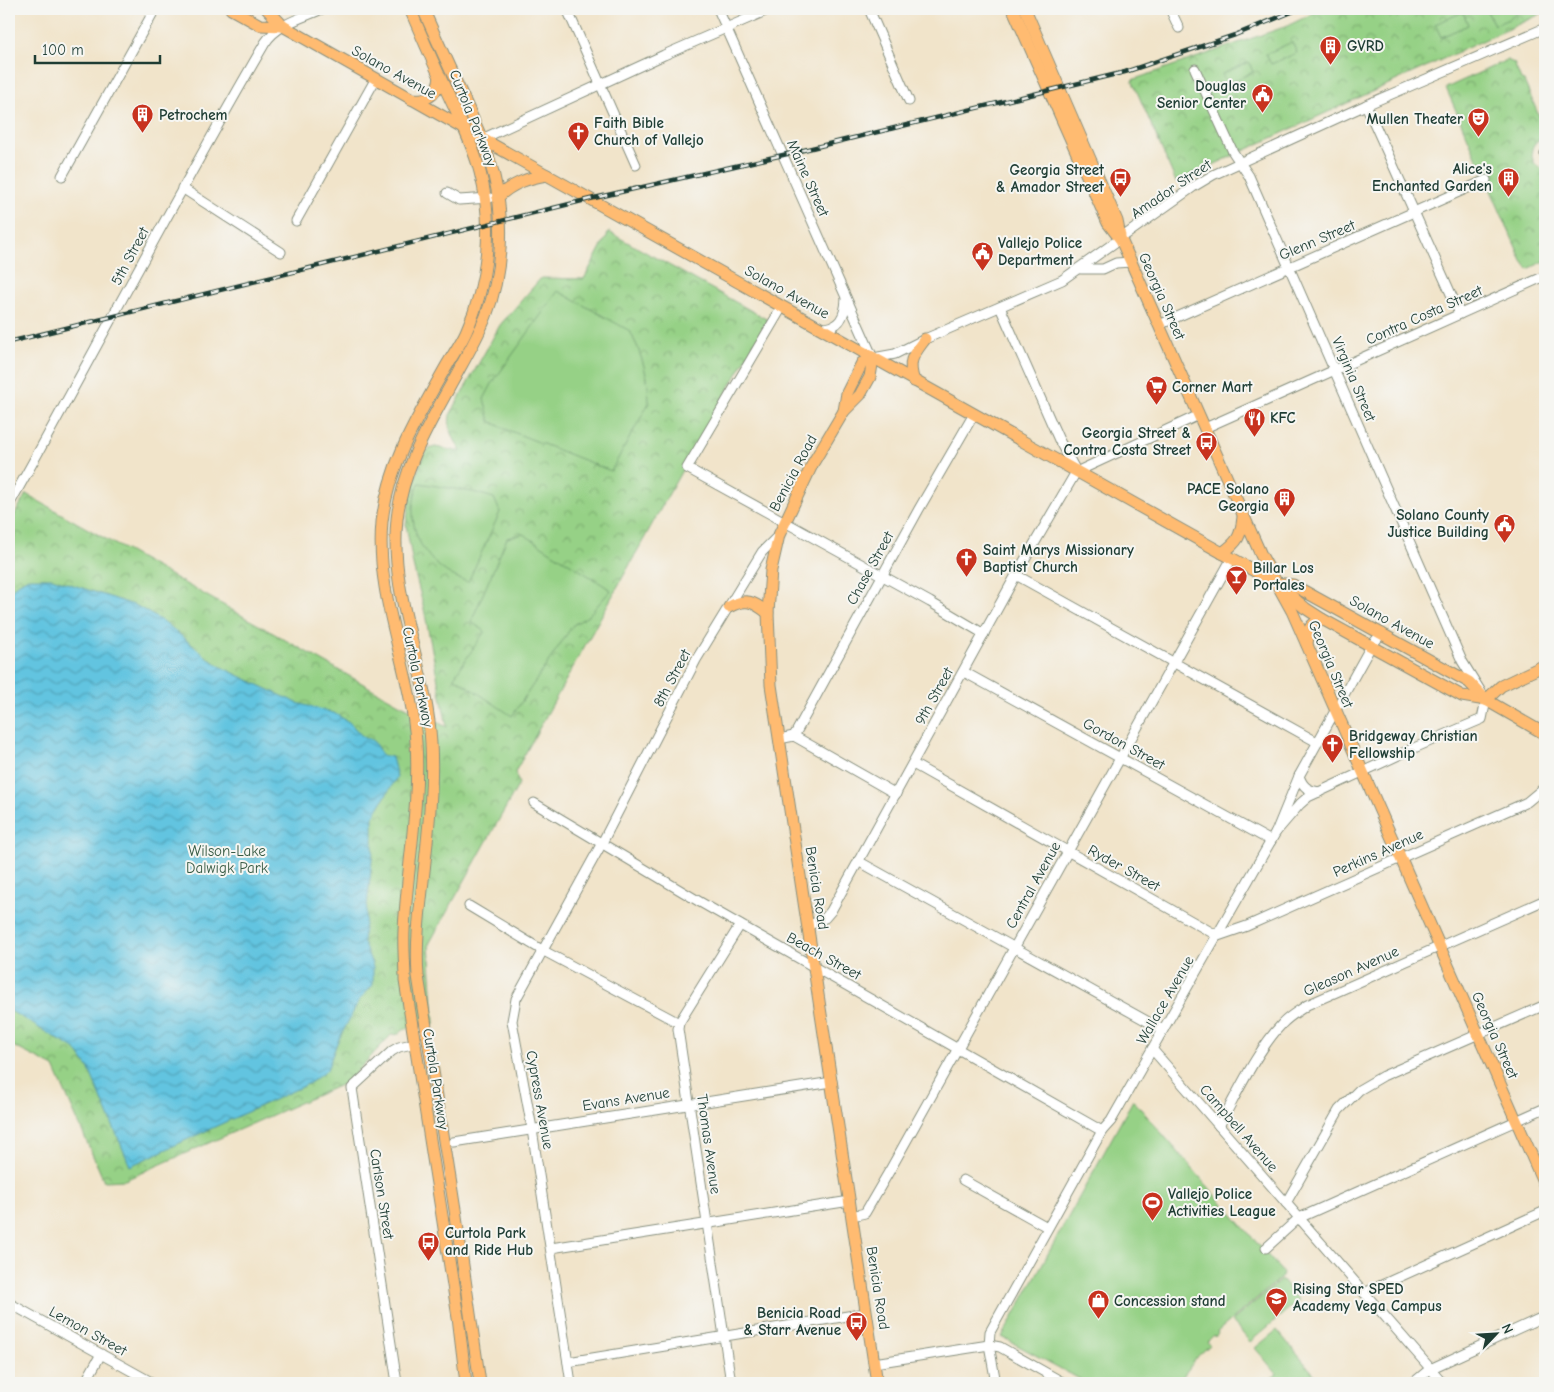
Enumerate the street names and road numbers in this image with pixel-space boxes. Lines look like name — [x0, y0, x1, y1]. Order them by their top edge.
street label: Solano Avenue — [348, 41, 440, 103]
street label: Curtola Parkway — [445, 67, 501, 169]
street label: Maine Street — [783, 137, 833, 220]
street label: Amador Street — [1127, 155, 1215, 223]
street label: Glenn Street — [1276, 216, 1358, 264]
street label: 5th Street — [107, 223, 153, 288]
street label: Georgia Street — [1135, 250, 1189, 343]
street label: Solano Avenue — [741, 261, 833, 323]
street label: Contra Costa Street — [1363, 281, 1486, 349]
street label: Virginia Street — [1328, 334, 1380, 425]
street label: Benicia Road — [765, 432, 821, 514]
street label: Chase Street — [842, 527, 898, 608]
street label: Solano Avenue — [1346, 591, 1438, 653]
street label: Georgia Street — [1304, 618, 1358, 711]
street label: Curtola Parkway — [399, 625, 438, 729]
street label: 8th Street — [649, 646, 695, 710]
street label: 9th Street — [911, 664, 957, 728]
street label: Gordon Street — [1080, 714, 1169, 774]
street label: Perkins Avenue — [1330, 825, 1426, 881]
street label: Central Avenue — [1002, 838, 1065, 932]
street label: Ryder Street — [1085, 841, 1164, 895]
street label: Benicia Road — [802, 845, 832, 931]
street label: Beach Street — [784, 928, 865, 984]
street label: Gleason Avenue — [1301, 942, 1402, 1000]
street label: Wallace Avenue — [1132, 952, 1198, 1048]
street label: Georgia Street — [1468, 989, 1522, 1082]
street label: Curtola Parkway — [419, 1027, 453, 1131]
street label: Cypress Avenue — [522, 1049, 558, 1151]
street label: Campbell Avenue — [1196, 1081, 1282, 1176]
street label: Evans Avenue — [581, 1083, 671, 1115]
street label: Thomas Avenue — [693, 1093, 725, 1196]
street label: Carlson Street — [366, 1148, 398, 1241]
street label: Benicia Road — [863, 1245, 893, 1331]
street label: Lemon Street — [46, 1302, 131, 1360]

